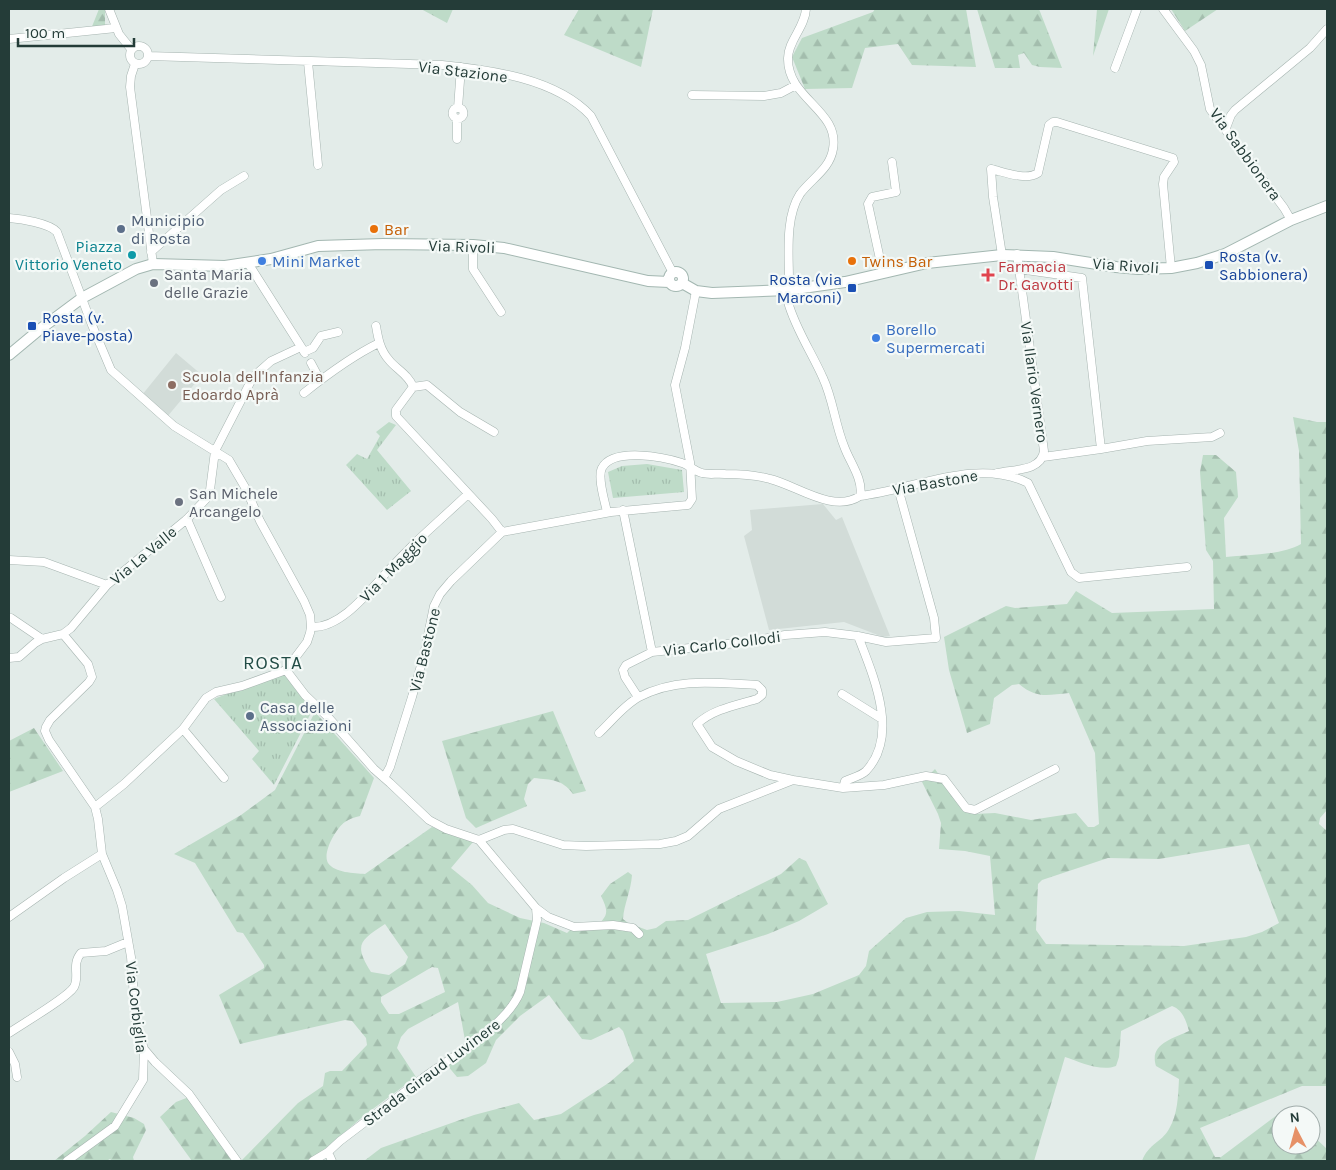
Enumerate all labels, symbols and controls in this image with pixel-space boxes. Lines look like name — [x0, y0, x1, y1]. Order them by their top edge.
scale bar — [18, 15, 134, 47]
text: 100 m — [25, 24, 65, 42]
street label: Via Stazione — [417, 57, 509, 86]
street label: Via Sabbionera — [1206, 104, 1286, 204]
place label: Municipio di Rosta — [131, 211, 205, 248]
place label: Bar — [384, 220, 409, 239]
marker: Municipio di Rosta — [115, 223, 127, 235]
marker: Bar — [368, 223, 380, 235]
street label: Via Rivoli — [428, 236, 496, 257]
place label: Piazza Vittorio Veneto — [15, 237, 122, 274]
place label: Rosta (v. Sabbionera) — [1219, 247, 1308, 284]
marker: Piazza Vittorio Veneto — [126, 249, 138, 261]
place label: Mini Market — [272, 252, 360, 271]
place label: Twins Bar — [862, 252, 933, 271]
street label: Via Rivoli — [1092, 254, 1160, 277]
marker: Mini Market — [256, 255, 268, 267]
marker: Twins Bar — [846, 255, 858, 267]
place label: Farmacia Dr. Gavotti — [998, 257, 1074, 294]
marker: Rosta (v. Sabbionera) — [1203, 259, 1215, 271]
place label: Santa Maria delle Grazie — [164, 265, 252, 302]
marker: Farmacia Dr. Gavotti — [982, 269, 994, 281]
place label: Rosta (via Marconi) — [769, 270, 842, 307]
marker: Santa Maria delle Grazie — [148, 277, 160, 289]
marker: Rosta (via Marconi) — [846, 282, 858, 294]
place label: Rosta (v. Piave-posta) — [42, 308, 133, 345]
marker: Rosta (v. Piave-posta) — [26, 320, 38, 332]
place label: Borello Supermercati — [886, 320, 986, 357]
street label: Via Ilario Vernero — [1017, 320, 1052, 444]
marker: Borello Supermercati — [870, 332, 882, 344]
place label: Scuola dell'Infanzia Edoardo Aprà — [182, 367, 324, 404]
marker: Scuola dell'Infanzia Edoardo Aprà — [166, 379, 178, 391]
street label: Via Bastone — [891, 466, 979, 499]
place label: San Michele Arcangelo — [189, 484, 278, 521]
marker: San Michele Arcangelo — [173, 496, 185, 508]
street label: Via La Valle — [106, 522, 180, 589]
street label: Via 1 Maggio — [355, 529, 431, 606]
street label: Via Bastone — [405, 606, 444, 694]
street label: Via Carlo Collodi — [662, 627, 782, 660]
district label: ROSTA — [243, 652, 303, 674]
place label: Casa delle Associazioni — [260, 698, 352, 735]
marker: Casa delle Associazioni — [244, 710, 256, 722]
street label: Via Corbiglia — [121, 960, 152, 1054]
street label: Strada Giraud Luvinere — [359, 1015, 504, 1130]
north arrow — [1271, 1105, 1321, 1155]
text: N — [1289, 1109, 1301, 1127]

